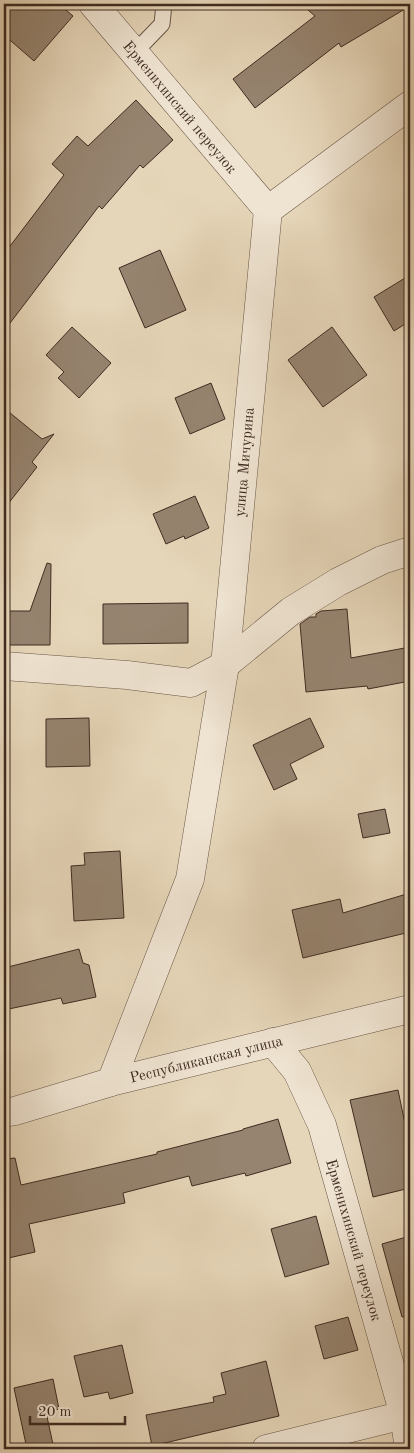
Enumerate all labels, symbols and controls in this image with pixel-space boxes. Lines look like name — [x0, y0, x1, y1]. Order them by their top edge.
street label: Ерменихинский переулок — [119, 39, 239, 177]
street label: улица Мичурина — [233, 406, 258, 518]
street label: Республиканская улица — [128, 1034, 285, 1087]
street label: Ерменихинский переулок — [322, 1158, 383, 1324]
scale bar — [30, 1393, 125, 1425]
text: 20 m — [38, 1405, 72, 1420]

